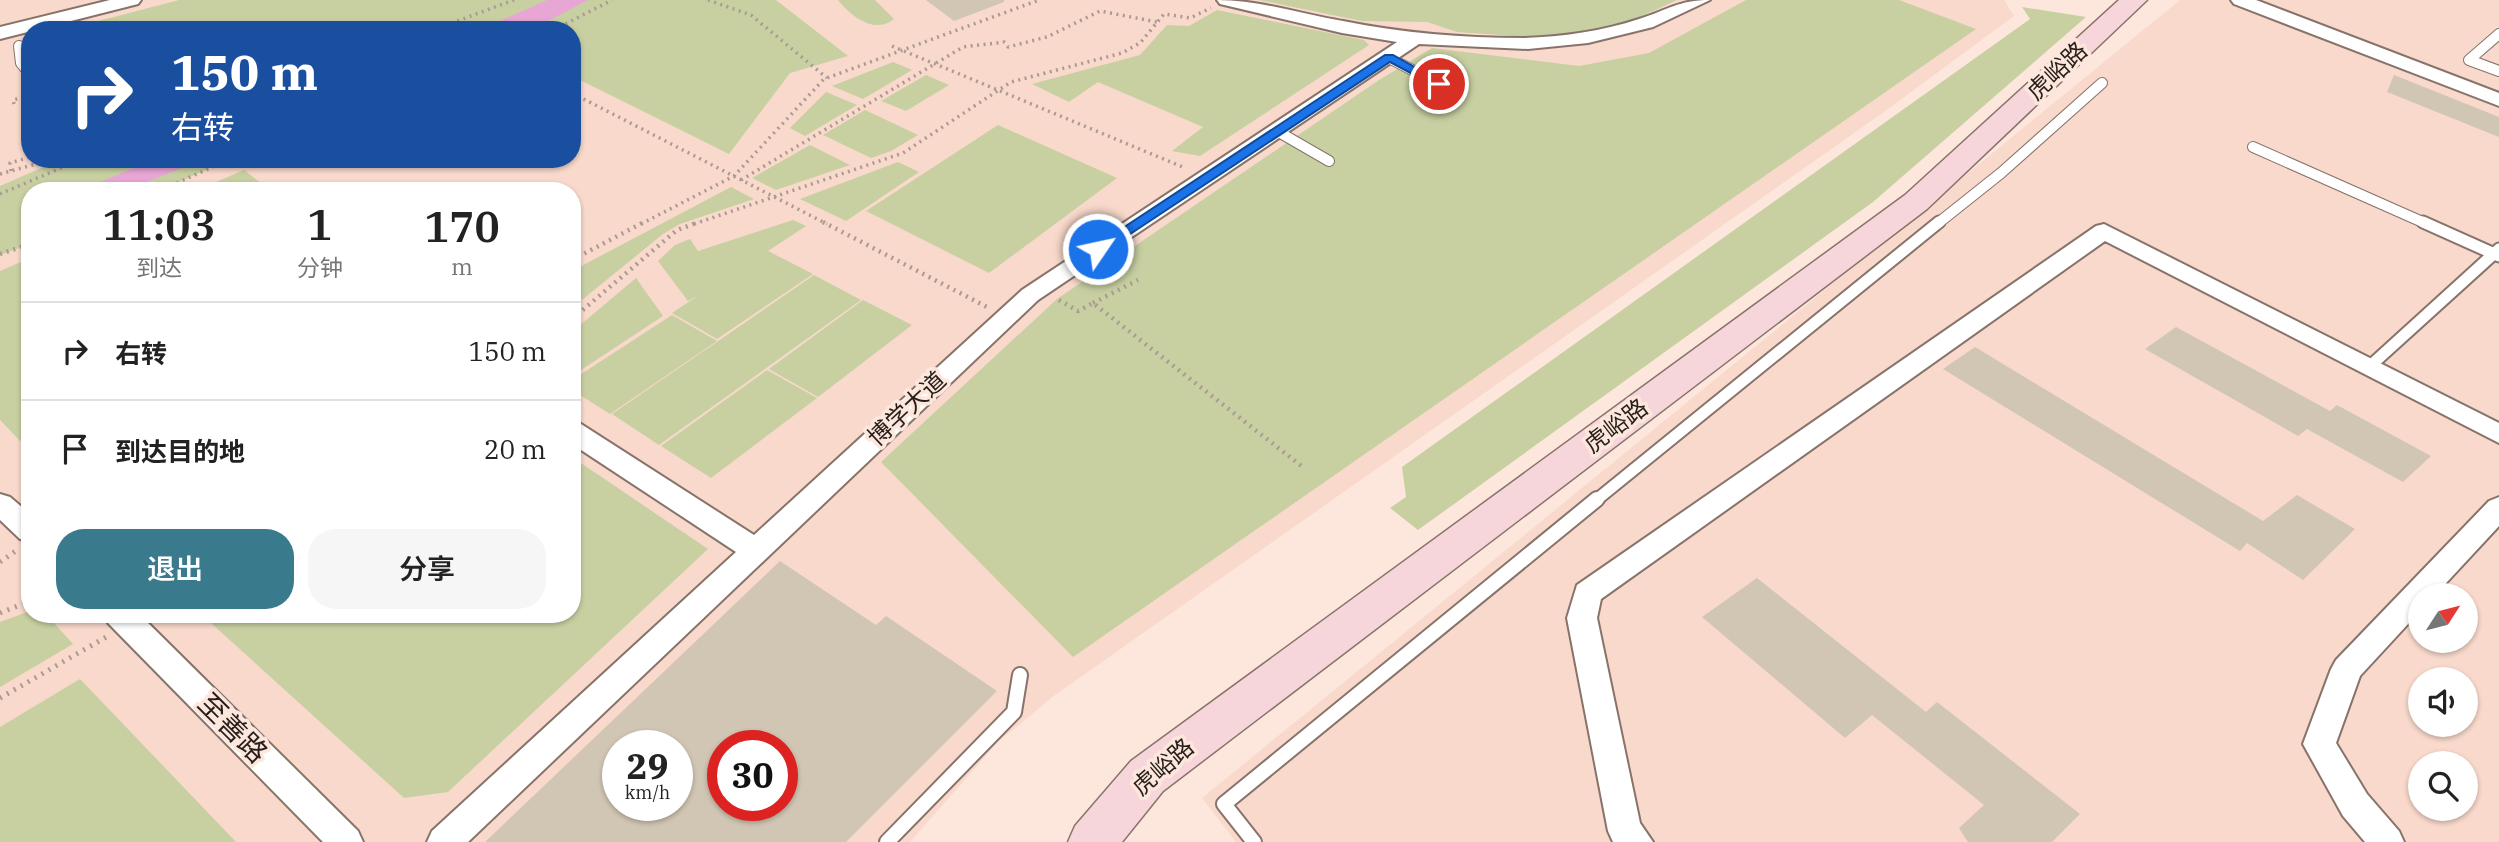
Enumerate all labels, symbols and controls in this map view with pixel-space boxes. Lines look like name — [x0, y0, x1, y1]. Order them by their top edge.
street label: 虎峪路 — [2019, 34, 2094, 107]
text: 150 m — [171, 40, 318, 103]
icon: right — [56, 49, 147, 140]
pin — [1409, 54, 1469, 114]
icon: arrive — [1420, 65, 1458, 103]
text: 右转 — [171, 106, 235, 148]
text: 11:03 — [102, 197, 216, 252]
text: 1 — [307, 197, 332, 252]
text: 170 — [424, 199, 500, 254]
position arrow — [1061, 212, 1135, 286]
text: m — [451, 251, 473, 281]
text: 到达 — [136, 252, 182, 282]
text: 分钟 — [297, 252, 343, 282]
icon: right — [56, 332, 94, 370]
text: 150 m — [468, 334, 546, 368]
text: 右转 — [115, 336, 167, 370]
street label: 博学大道 — [860, 364, 952, 453]
street label: 虎峪路 — [1577, 391, 1654, 460]
icon: arrive — [56, 430, 94, 468]
text: 20 m — [484, 432, 546, 466]
text: 到达目的地 — [115, 434, 245, 468]
button: 退出 — [56, 529, 294, 609]
button: 分享 — [308, 529, 546, 609]
north arrow — [2408, 583, 2478, 653]
map controls — [2408, 583, 2478, 821]
button: sound — [2408, 667, 2478, 737]
street label: 至善路 — [191, 685, 276, 770]
speed limit sign: 30 — [707, 730, 798, 821]
street label: 虎峪路 — [1125, 731, 1200, 802]
text: 29 — [626, 743, 669, 789]
button: search — [2408, 751, 2478, 821]
text: km/h — [625, 781, 670, 804]

